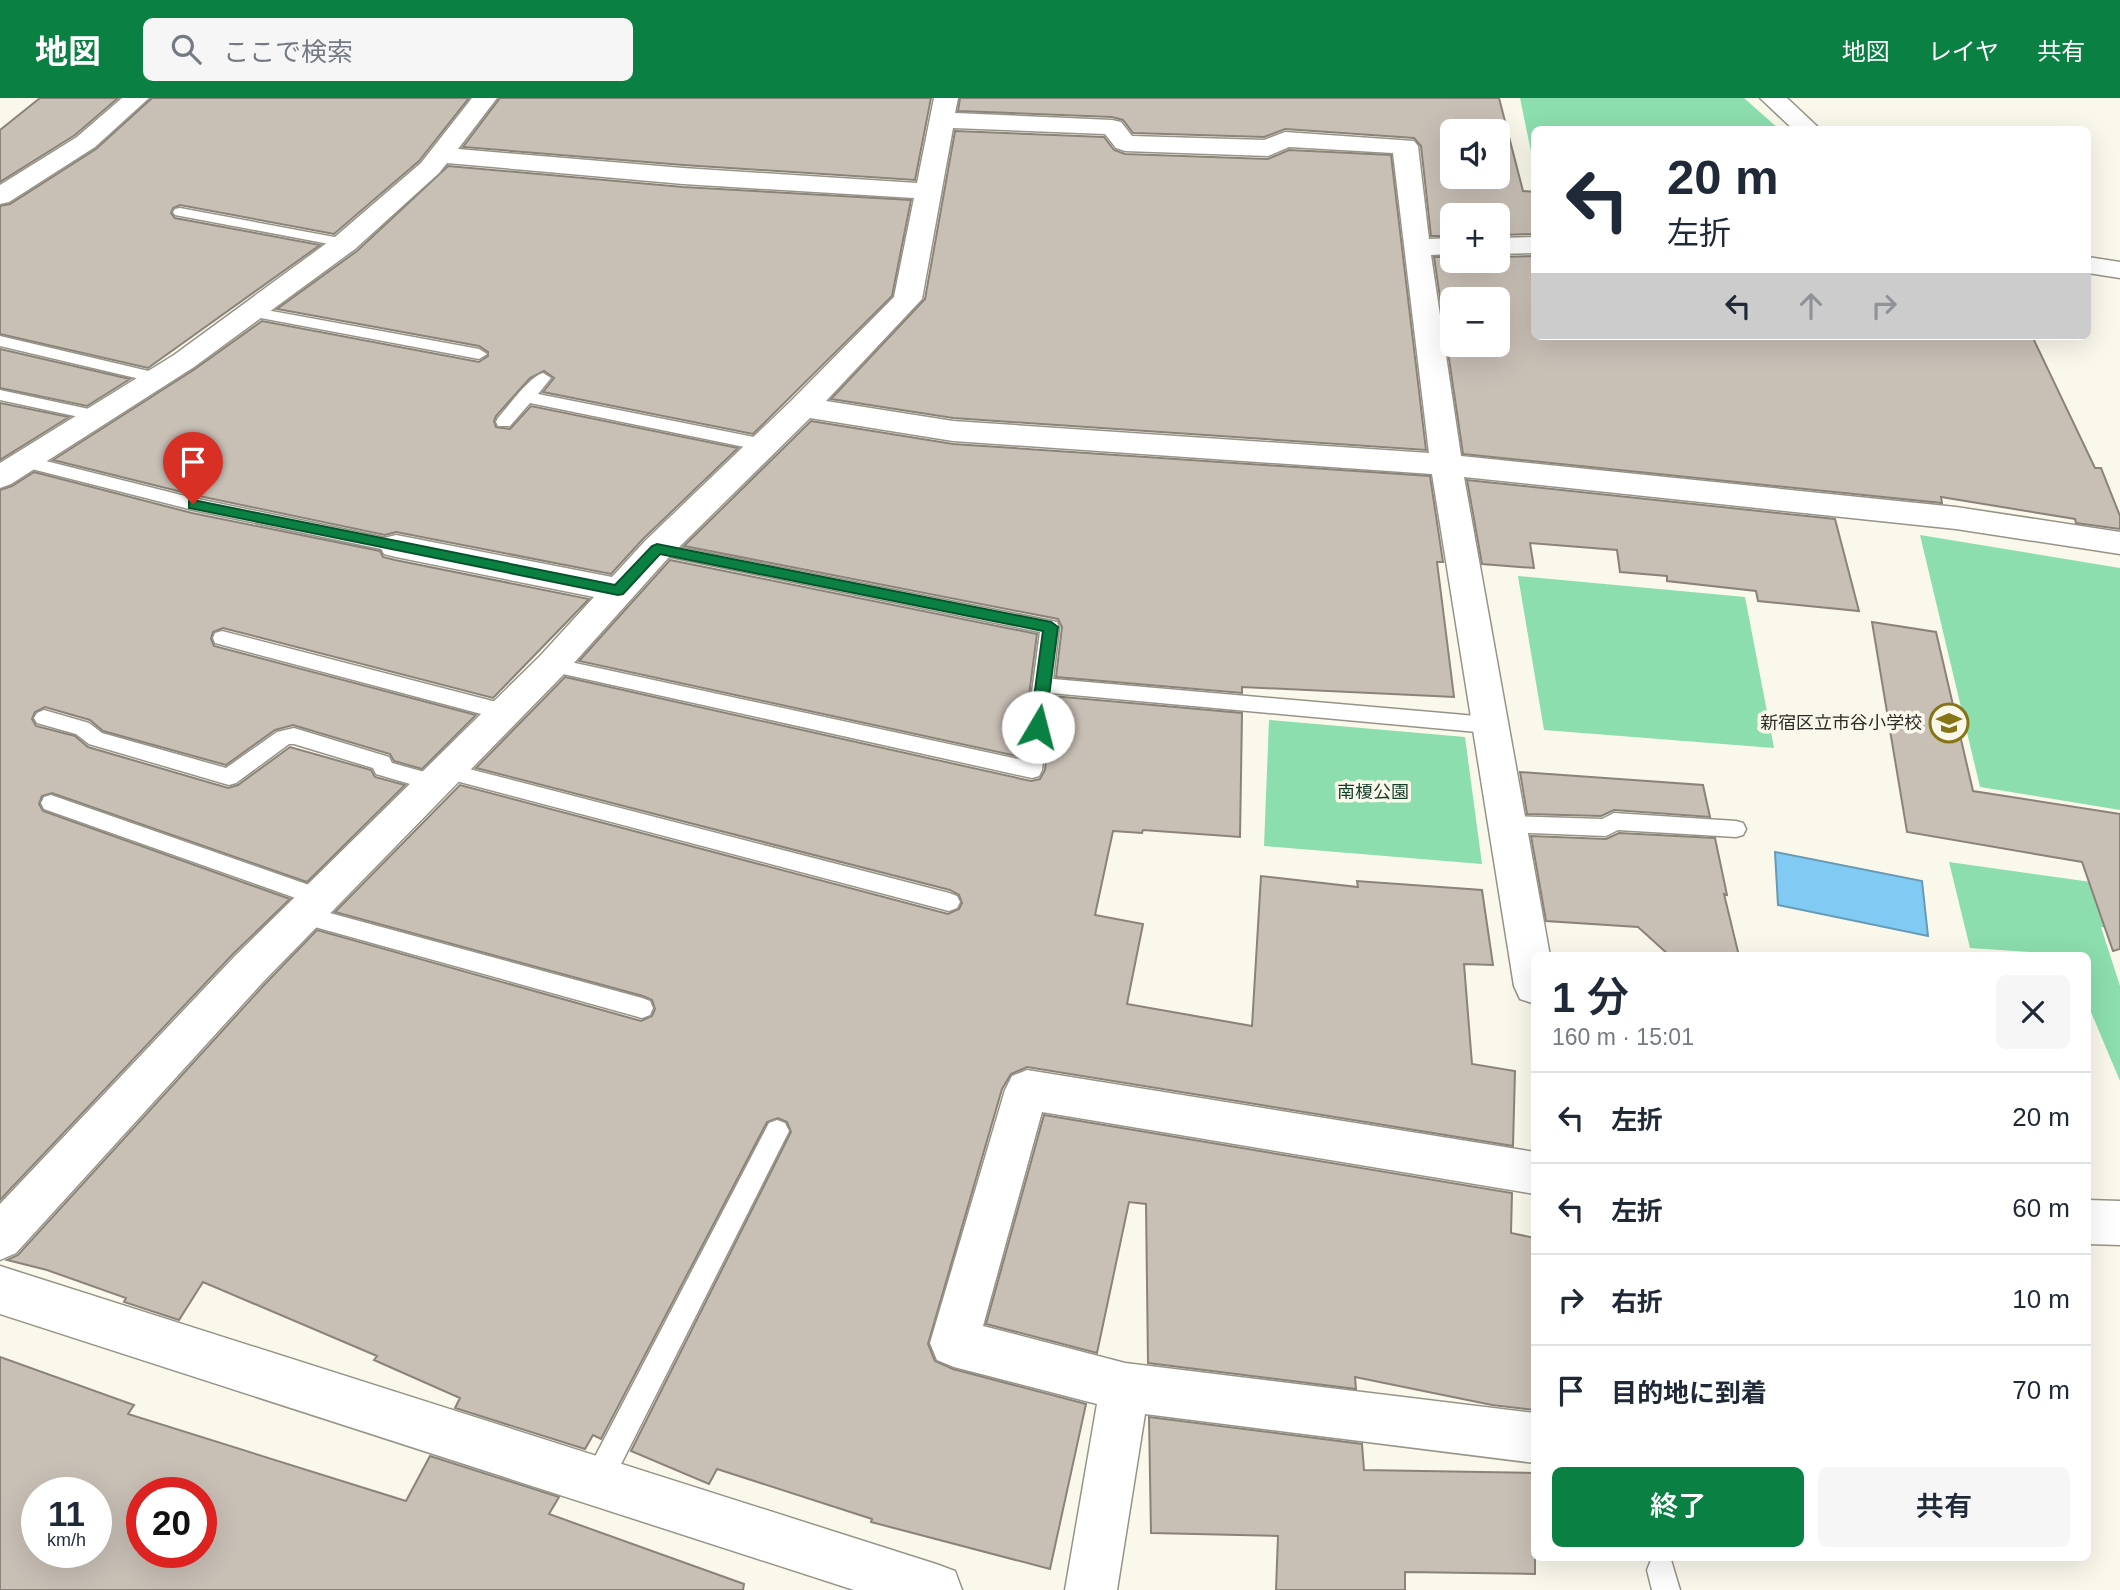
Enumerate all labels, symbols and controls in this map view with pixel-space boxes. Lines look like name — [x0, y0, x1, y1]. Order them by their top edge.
search box — [143, 18, 633, 81]
icon: search — [167, 30, 205, 68]
text: 地図 — [35, 33, 101, 70]
text: ここで検索 — [223, 37, 353, 67]
text: 地図 — [1842, 38, 1890, 65]
text: レイヤ — [1928, 38, 1999, 65]
text: 共有 — [2037, 38, 2085, 65]
map controls — [1440, 119, 1510, 357]
button: sound — [1440, 119, 1510, 189]
text: 20 m — [1667, 150, 1779, 204]
icon: left — [1552, 154, 1643, 245]
button: + — [1440, 203, 1510, 273]
text: 左折 — [1667, 215, 1731, 251]
button: − — [1440, 287, 1510, 357]
icon: left — [1719, 287, 1757, 325]
icon: ahead — [1792, 287, 1830, 325]
icon: right — [1865, 287, 1903, 325]
pin — [163, 432, 223, 504]
icon: arrive — [174, 443, 212, 481]
position arrow — [1001, 690, 1075, 764]
school or university icon: 新宿区立市谷小学校 — [1928, 702, 1970, 744]
place label: 新宿区立市谷小学校 — [1760, 713, 1922, 733]
park label: 南榎公園 — [1337, 782, 1409, 802]
text: 1 分 — [1552, 974, 1629, 1021]
button: close — [1996, 975, 2070, 1049]
text: 160 m · 15:01 — [1552, 1024, 1694, 1050]
icon: left — [1552, 1099, 1590, 1137]
text: 20 m — [2012, 1102, 2070, 1132]
text: 左折 — [1611, 1105, 1663, 1135]
icon: left — [1552, 1190, 1590, 1228]
text: 60 m — [2012, 1193, 2070, 1223]
text: 左折 — [1611, 1196, 1663, 1226]
icon: right — [1552, 1281, 1590, 1319]
text: 10 m — [2012, 1284, 2070, 1314]
text: 右折 — [1611, 1287, 1663, 1317]
icon: arrive — [1552, 1372, 1590, 1410]
text: 70 m — [2012, 1375, 2070, 1405]
text: 目的地に到着 — [1611, 1378, 1767, 1408]
button: 終了 — [1552, 1467, 1804, 1547]
button: 共有 — [1818, 1467, 2070, 1547]
speed limit sign: 20 — [126, 1477, 217, 1568]
text: 11 — [48, 1494, 85, 1533]
text: km/h — [47, 1530, 86, 1550]

